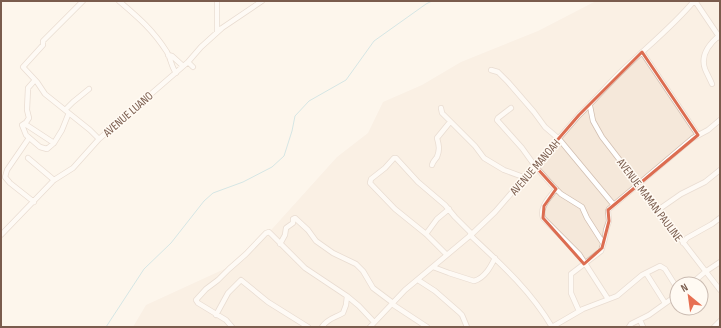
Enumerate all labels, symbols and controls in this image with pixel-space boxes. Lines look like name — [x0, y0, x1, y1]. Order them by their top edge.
street label: AVENUE LUANO — [100, 89, 156, 141]
street label: AVENUE MANOAH — [506, 136, 564, 199]
street label: AVENUE MAMAN PAULINE — [613, 155, 686, 245]
north arrow — [669, 276, 709, 316]
text: N — [679, 281, 690, 295]

